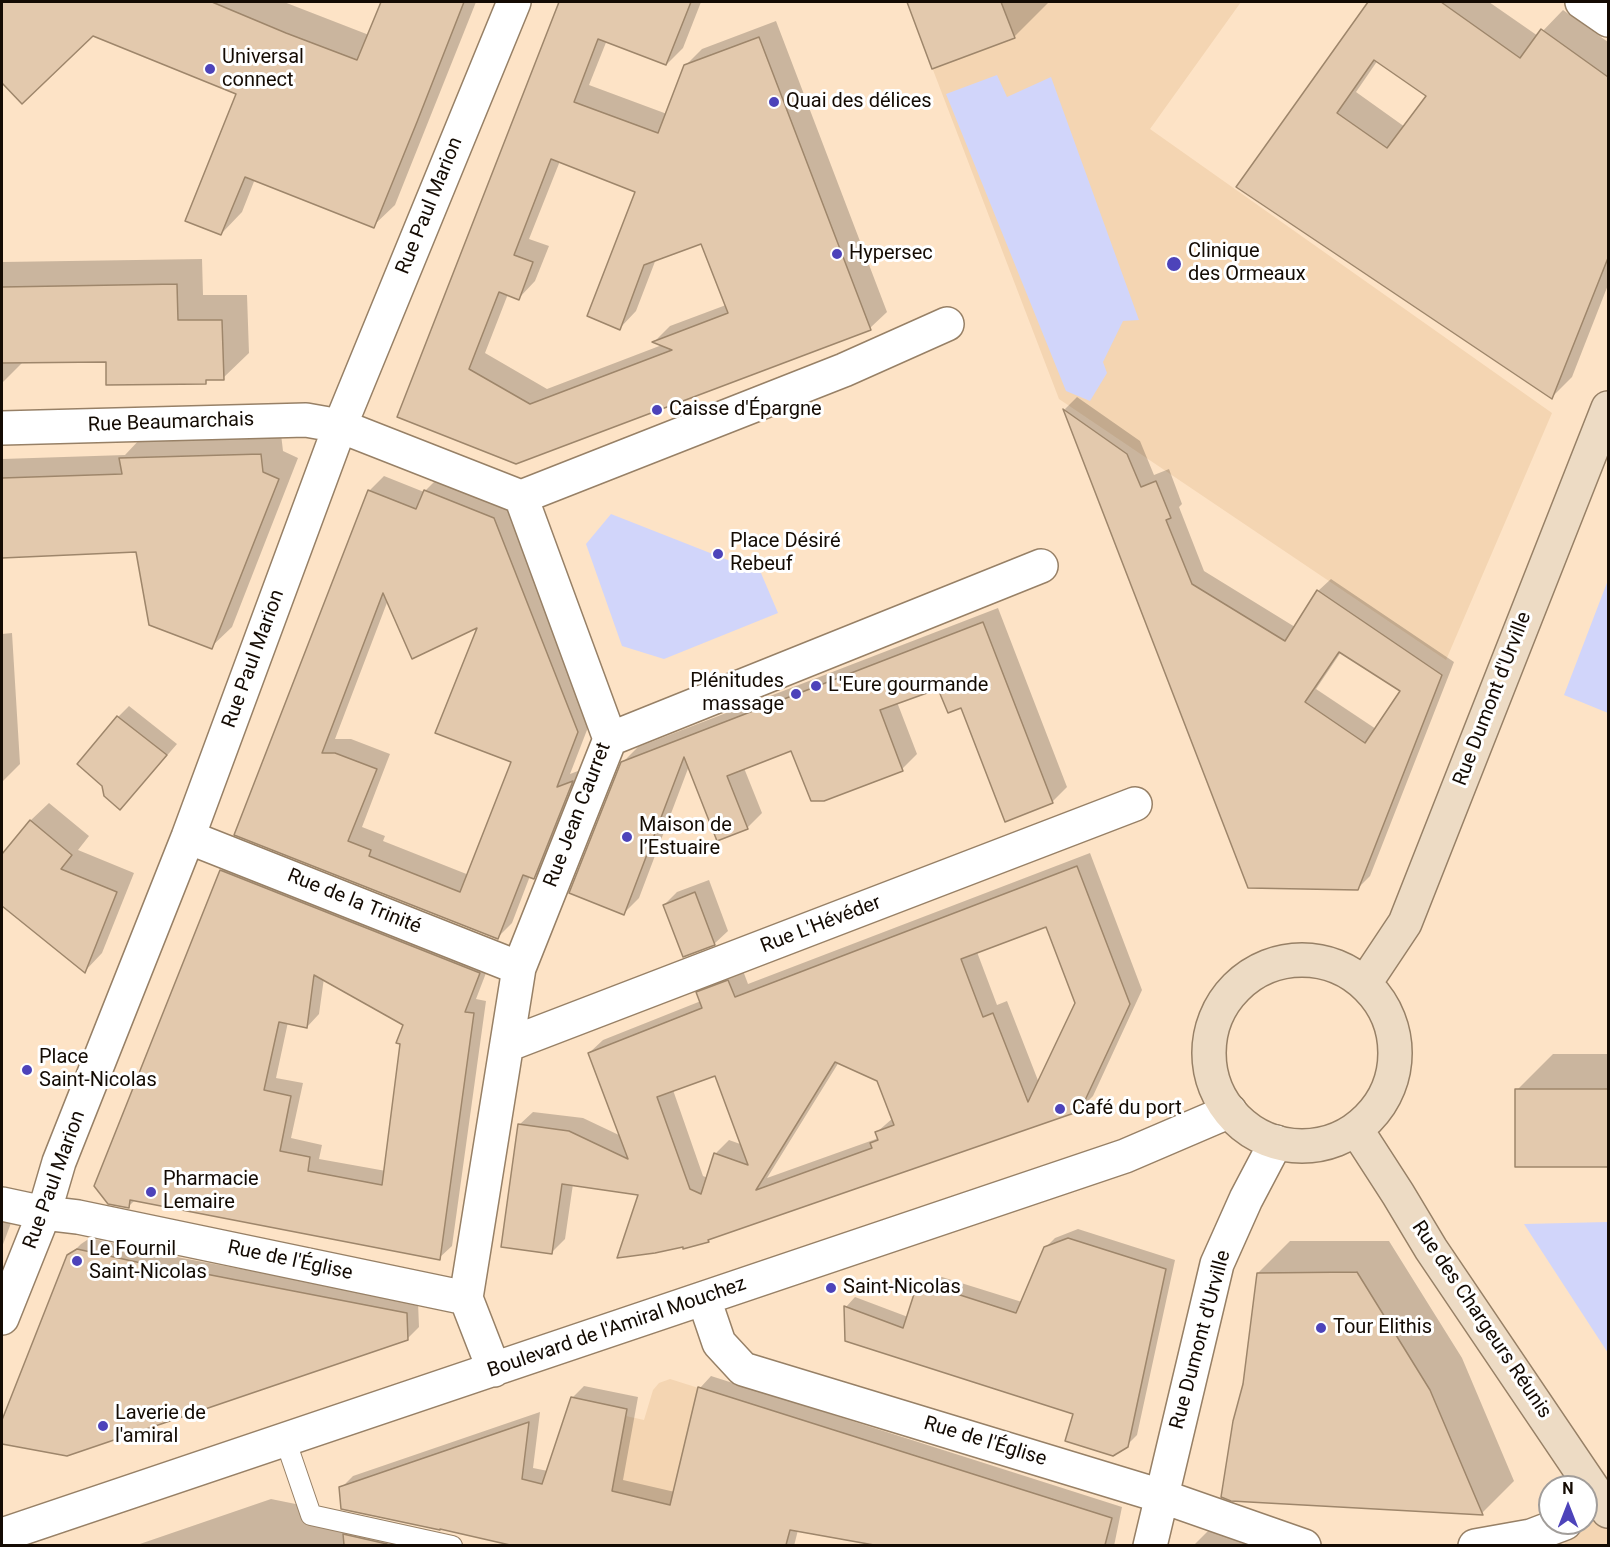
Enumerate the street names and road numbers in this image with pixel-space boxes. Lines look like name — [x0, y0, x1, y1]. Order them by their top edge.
street label: Rue Paul Marion — [392, 134, 468, 278]
street label: Rue Beaumarchais — [87, 408, 255, 438]
street label: Rue Paul Marion — [218, 586, 290, 732]
street label: Rue Dumont d'Urville — [1449, 609, 1537, 789]
street label: Rue Jean Caurret — [539, 739, 617, 891]
street label: Rue de la Trinité — [284, 864, 424, 940]
street label: Rue L'Hévéder — [758, 891, 884, 959]
street label: Rue Paul Marion — [19, 1107, 91, 1253]
street label: Rue des Chargeurs Réunis — [1406, 1217, 1556, 1423]
street label: Rue de l'Église — [225, 1236, 355, 1286]
street label: Rue Dumont d'Urville — [1166, 1248, 1236, 1432]
street label: Boulevard de l'Amiral Mouchez — [485, 1272, 749, 1384]
street label: Rue de l'Église — [921, 1412, 1049, 1472]

